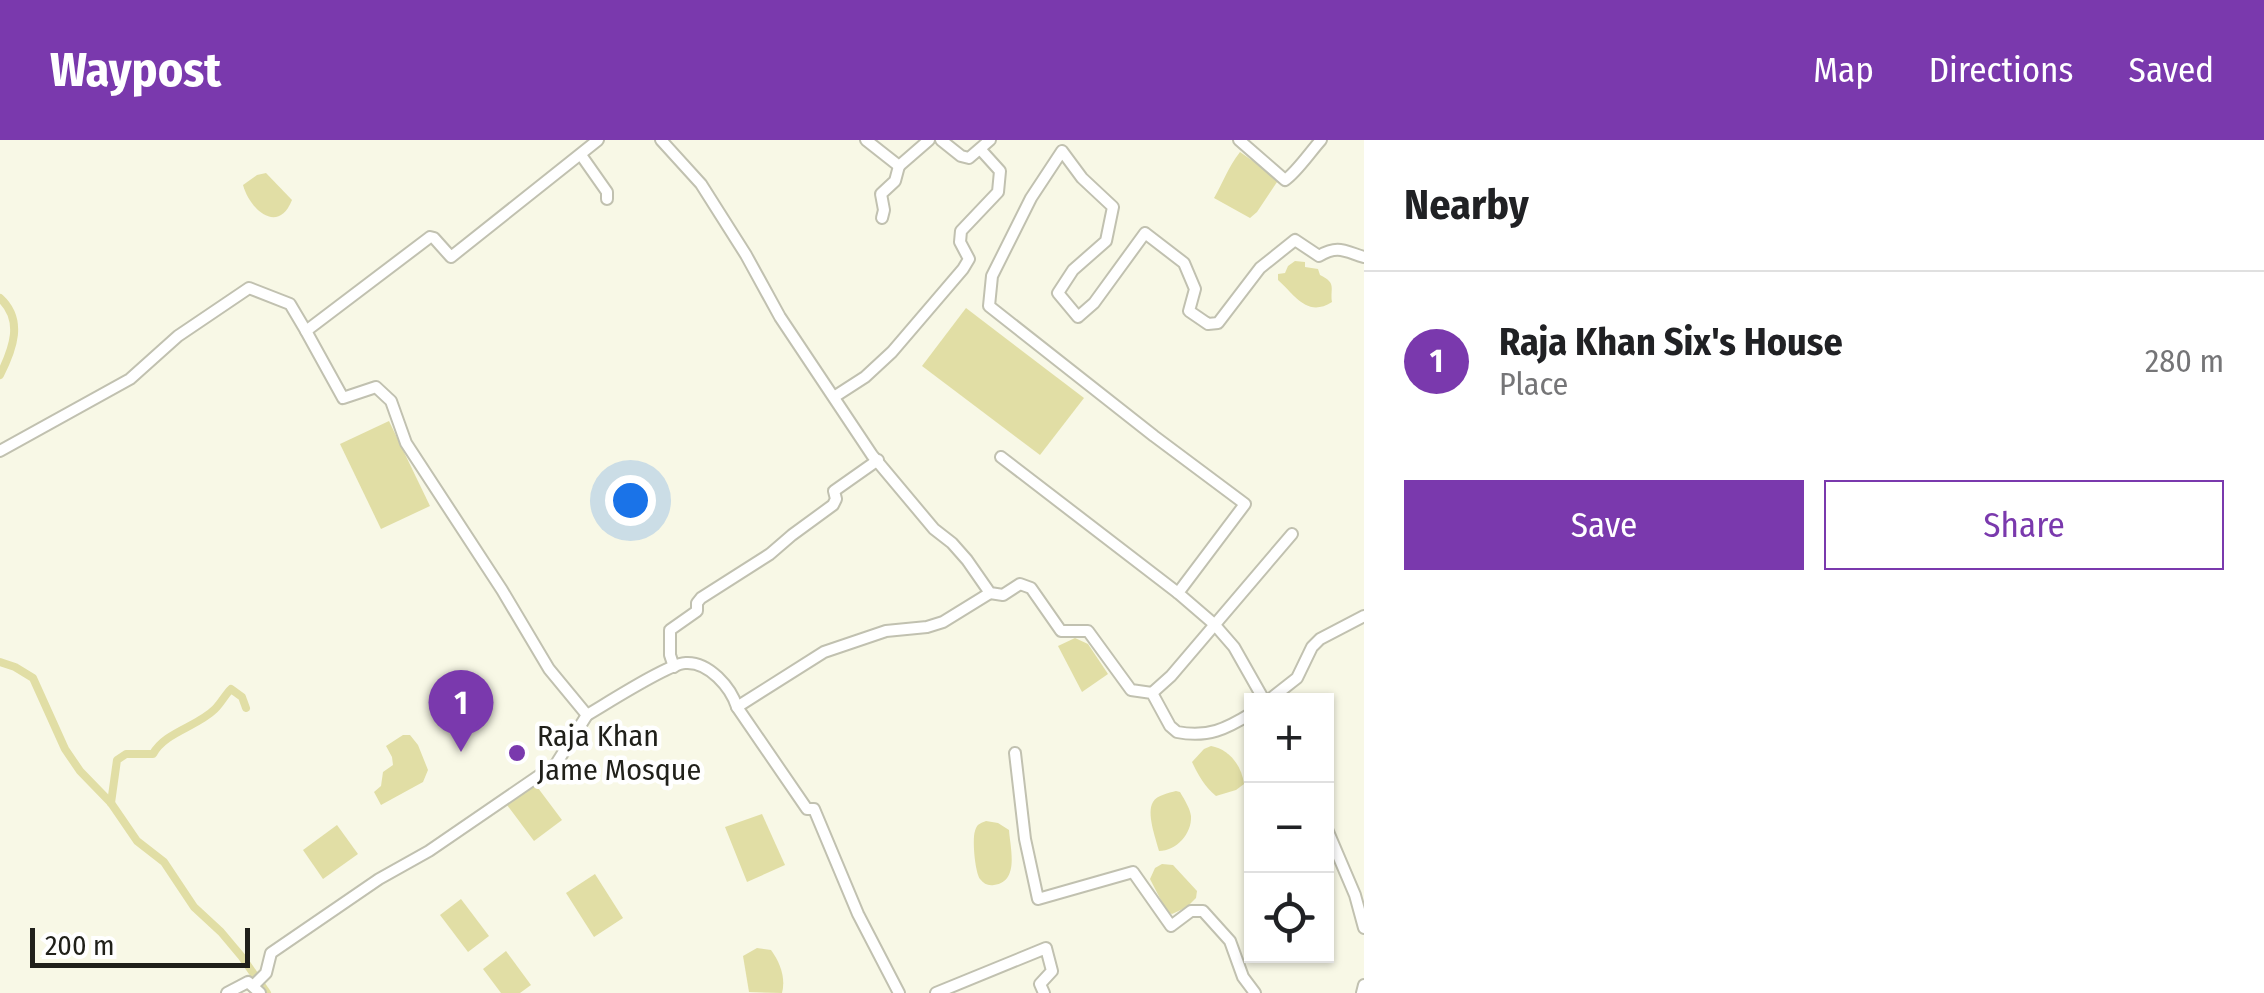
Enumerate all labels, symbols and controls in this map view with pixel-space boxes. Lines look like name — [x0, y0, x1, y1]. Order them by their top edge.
text: Waypost — [50, 41, 221, 99]
text: Map — [1813, 49, 1874, 91]
text: Directions — [1929, 49, 2074, 91]
text: Saved — [2129, 49, 2214, 91]
text: Nearby — [1404, 180, 1529, 230]
text: Raja Khan Six's House — [1499, 319, 1843, 365]
text: 1 — [1430, 342, 1443, 380]
text: 280 m — [2145, 342, 2224, 380]
text: Place — [1499, 365, 1568, 403]
your location — [605, 475, 656, 526]
button: Save — [1404, 480, 1804, 570]
button: Share — [1824, 480, 2224, 570]
pin: 1 — [428, 670, 494, 752]
map controls — [1244, 693, 1334, 963]
button: + — [1244, 693, 1334, 783]
place label: Raja Khan Jame Mosque — [537, 718, 701, 788]
marker: Raja Khan Jame Mosque — [506, 742, 528, 764]
button: − — [1244, 783, 1334, 873]
button: locate — [1244, 873, 1334, 963]
scale bar — [30, 923, 250, 968]
text: 200 m — [45, 929, 115, 962]

